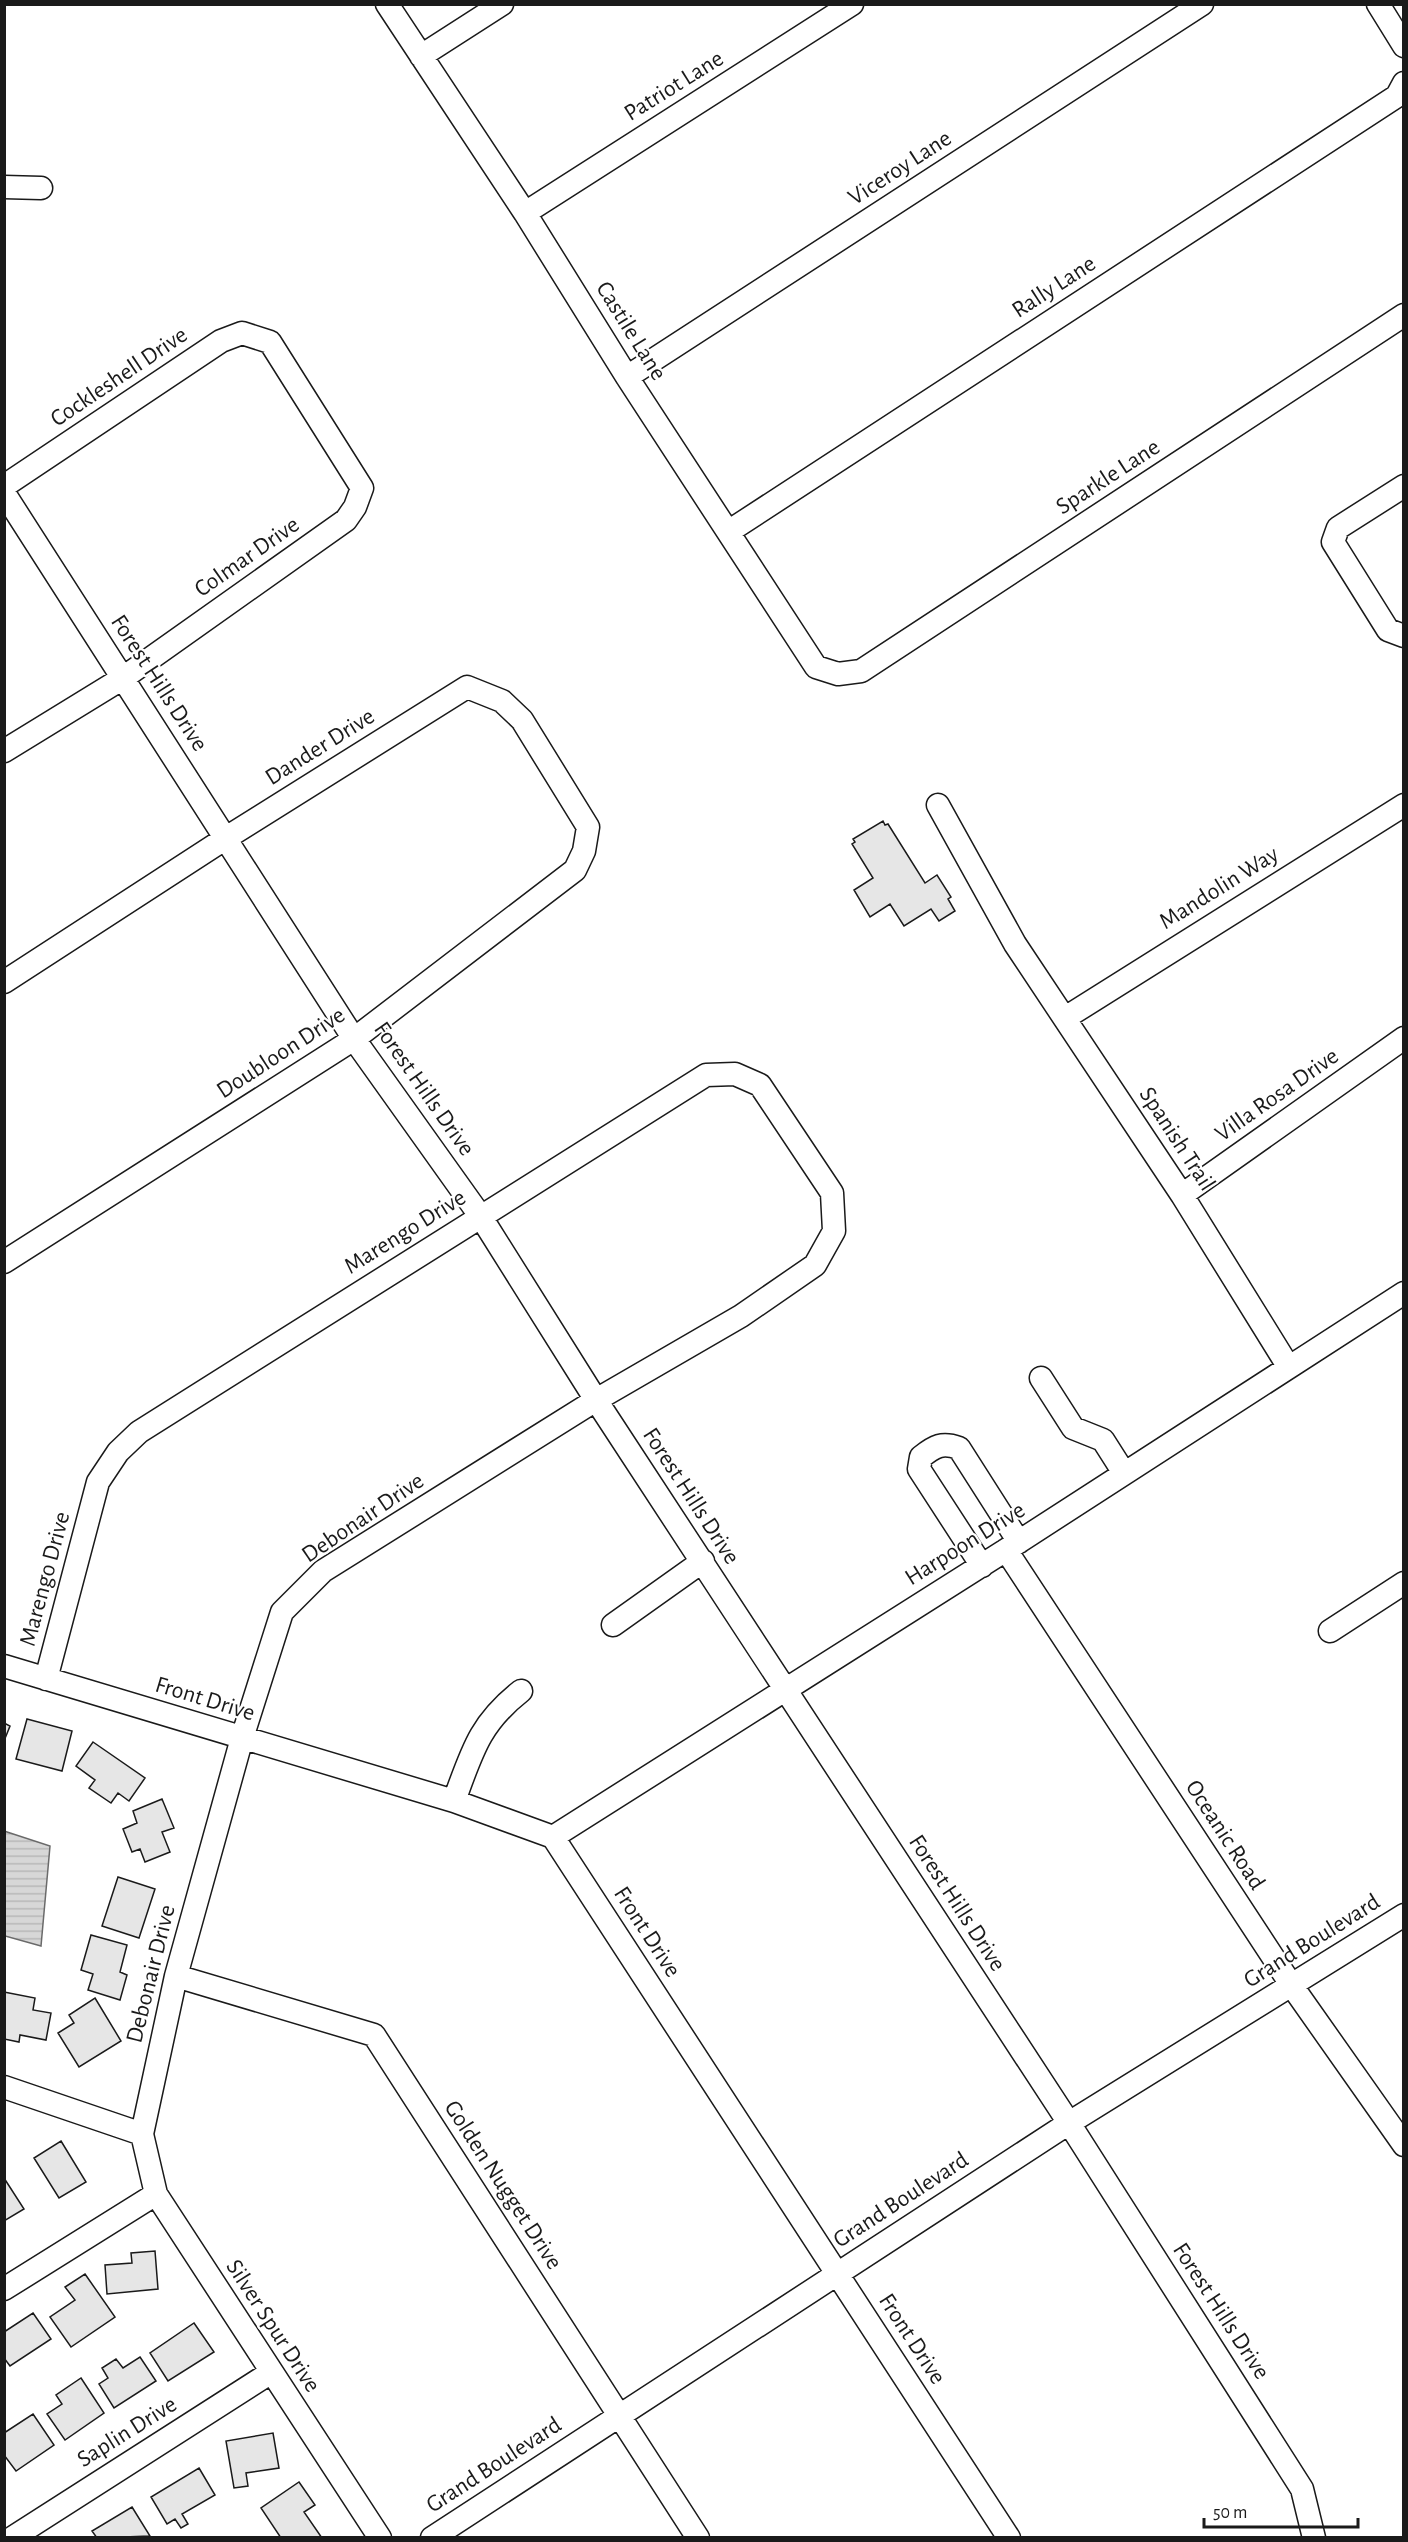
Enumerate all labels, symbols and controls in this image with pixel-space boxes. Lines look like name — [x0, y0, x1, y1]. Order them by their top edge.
street label: Patriot Lane — [620, 46, 728, 126]
street label: Viceroy Lane — [844, 126, 956, 210]
street label: Rally Lane — [1008, 251, 1100, 323]
street label: Castile Lane — [591, 278, 671, 384]
street label: Cockleshell Drive — [46, 323, 192, 431]
street label: Sparkle Lane — [1052, 435, 1164, 519]
street label: Colmar Drive — [190, 512, 304, 602]
street label: Forest Hills Drive — [106, 611, 212, 755]
street label: Dander Drive — [261, 704, 379, 790]
street label: Mandolin Way — [1155, 842, 1283, 934]
street label: Doubloon Drive — [213, 1003, 349, 1103]
street label: Forest Hills Drive — [369, 1018, 479, 1160]
street label: Villa Rosa Drive — [1211, 1044, 1343, 1146]
street label: Spanish Trail — [1135, 1083, 1219, 1195]
street label: Marengo Drive — [340, 1185, 470, 1279]
street label: Forest Hills Drive — [638, 1424, 744, 1568]
street label: Debonair Drive — [298, 1469, 428, 1567]
street label: Harpoon Drive — [901, 1498, 1029, 1590]
street label: Marengo Drive — [16, 1509, 74, 1649]
street label: Front Drive — [152, 1673, 258, 1725]
street label: Oceanic Road — [1181, 1776, 1269, 1894]
street label: Forest Hills Drive — [904, 1831, 1010, 1975]
street label: Front Drive — [609, 1882, 685, 1982]
street label: Grand Boulevard — [1240, 1890, 1384, 1992]
street label: Debonair Drive — [122, 1903, 180, 2045]
street label: Golden Nugget Drive — [440, 2096, 566, 2274]
street label: Grand Boulevard — [829, 2148, 973, 2252]
street label: Forest Hills Drive — [1168, 2239, 1274, 2383]
street label: Silver Spur Drive — [221, 2255, 325, 2397]
street label: Front Drive — [874, 2289, 950, 2389]
street label: Saplin Drive — [73, 2392, 181, 2472]
street label: Grand Boulevard — [422, 2413, 566, 2517]
scale bar — [1204, 2491, 1358, 2529]
text: 50 m — [1213, 2504, 1247, 2522]

